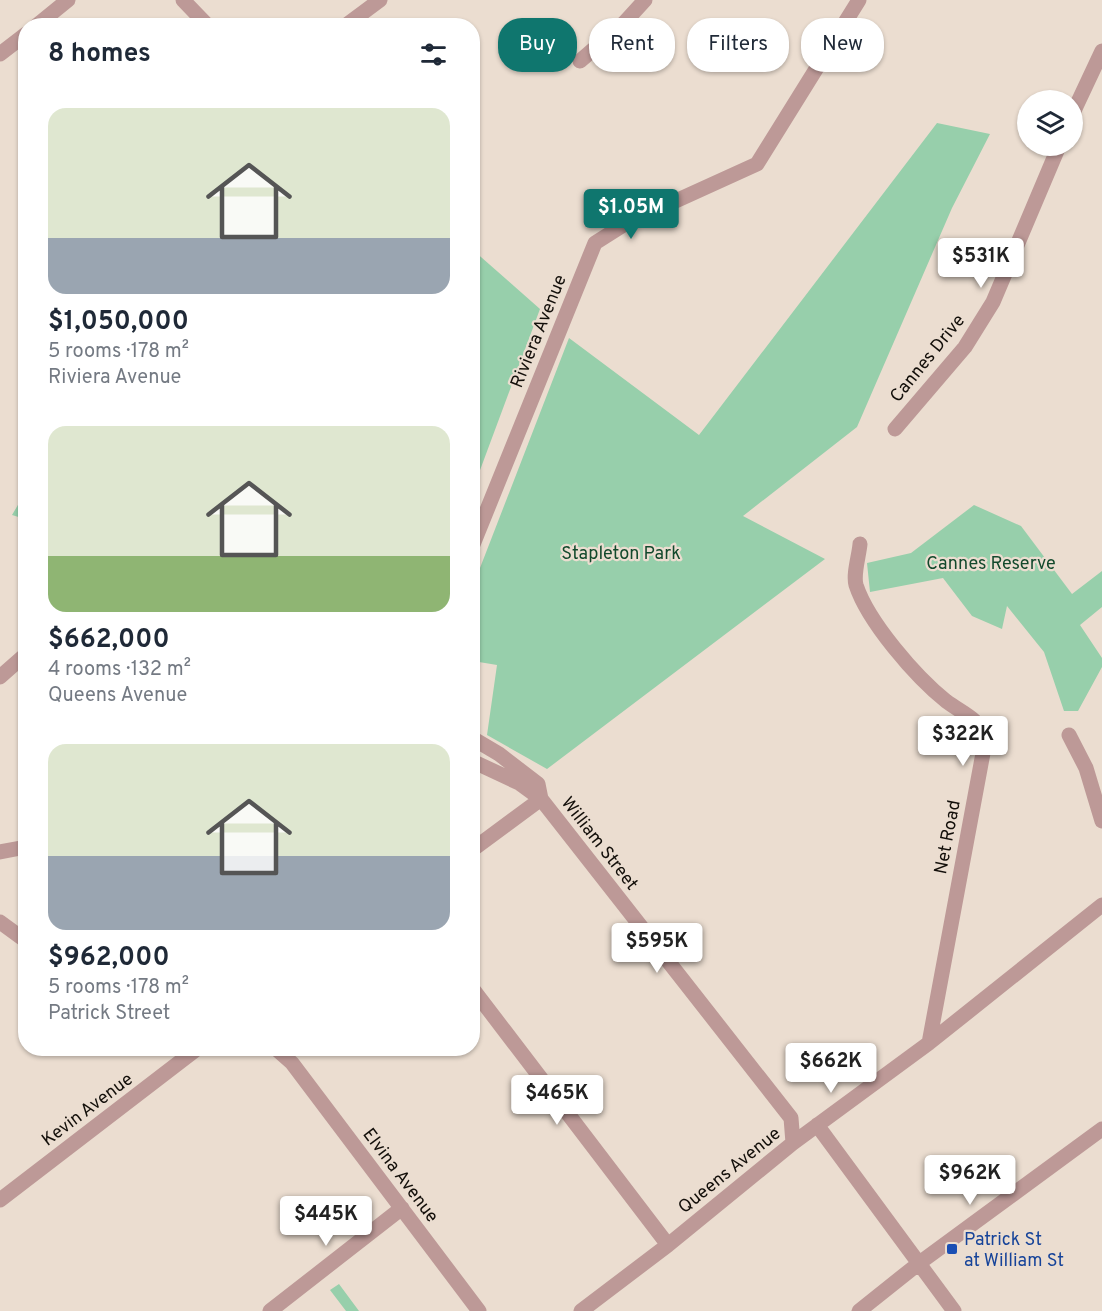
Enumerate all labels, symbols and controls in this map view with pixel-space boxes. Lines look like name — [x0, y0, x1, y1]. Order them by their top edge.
chip: Buy — [498, 18, 577, 72]
chip: Rent — [589, 18, 675, 72]
chip: Filters — [687, 18, 789, 72]
chip: New — [801, 18, 884, 72]
text: 8 homes — [48, 38, 151, 71]
icon: filters — [417, 38, 450, 71]
map controls — [1017, 90, 1083, 156]
button: layers — [1017, 90, 1083, 156]
icon: home — [195, 147, 303, 255]
pin: $1.05M — [582, 189, 680, 240]
text: $1.05M — [598, 195, 664, 221]
pin: $531K — [939, 238, 1023, 289]
text: $531K — [952, 244, 1010, 270]
street label: Riviera Avenue — [506, 272, 573, 392]
text: $1,050,000 — [48, 306, 189, 339]
street label: Cannes Drive — [886, 310, 971, 408]
text: 5 rooms · 178 m² — [48, 339, 189, 365]
text: Riviera Avenue — [48, 365, 181, 391]
icon: home — [195, 465, 303, 573]
park label: Stapleton Park — [561, 543, 681, 566]
park label: Cannes Reserve — [926, 553, 1056, 576]
text: $662,000 — [48, 624, 170, 657]
text: 4 rooms · 132 m² — [48, 657, 191, 683]
text: Queens Avenue — [48, 683, 187, 709]
pin: $322K — [921, 716, 1005, 767]
text: $322K — [932, 722, 994, 748]
icon: home — [195, 783, 303, 891]
street label: William Street — [555, 793, 642, 895]
street label: Net Road — [930, 798, 967, 876]
pin: $595K — [615, 923, 699, 974]
text: $595K — [626, 929, 688, 955]
text: $962,000 — [48, 942, 170, 975]
text: 5 rooms · 178 m² — [48, 975, 189, 1001]
text: Patrick Street — [48, 1001, 170, 1027]
pin: $662K — [789, 1043, 873, 1094]
text: $662K — [799, 1049, 863, 1075]
street label: Kevin Avenue — [38, 1068, 138, 1152]
pin: $465K — [515, 1075, 599, 1126]
text: $465K — [525, 1081, 589, 1107]
street label: Queens Avenue — [674, 1123, 786, 1220]
street label: Elvina Avenue — [357, 1124, 443, 1228]
pin: $962K — [928, 1155, 1012, 1206]
text: $962K — [938, 1161, 1002, 1187]
pin: $445K — [284, 1196, 368, 1247]
text: $445K — [294, 1202, 358, 1228]
place label: Patrick St at William St — [964, 1229, 1064, 1273]
marker: Patrick St at William St — [945, 1242, 959, 1256]

